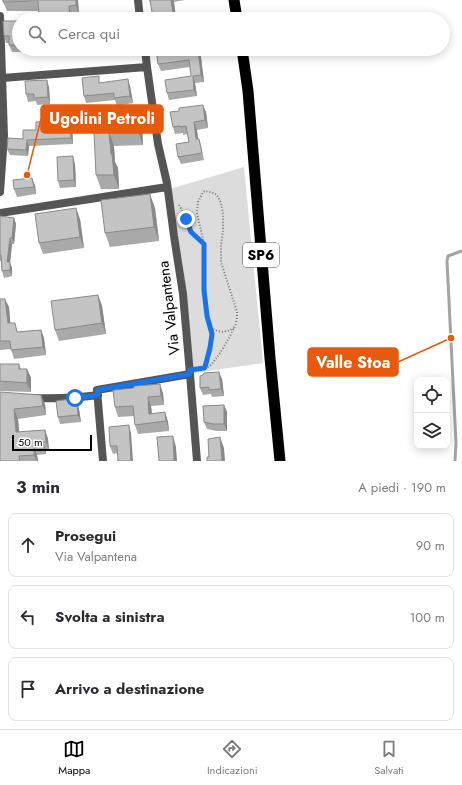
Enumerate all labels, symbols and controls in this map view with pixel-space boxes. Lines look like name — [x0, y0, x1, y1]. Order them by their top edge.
search box — [12, 12, 450, 56]
icon: search — [26, 23, 48, 45]
text: Cerca qui — [58, 23, 120, 45]
callout: Ugolini Petroli — [41, 105, 163, 133]
text: Ugolini Petroli — [49, 107, 155, 130]
route end — [177, 210, 195, 228]
road number: SP6 — [243, 243, 279, 267]
street label: Via Valpantena — [152, 260, 186, 356]
callout: Valle Stoa — [308, 348, 398, 376]
text: Valle Stoa — [315, 351, 390, 374]
map controls — [414, 377, 450, 449]
button: locate — [414, 377, 450, 413]
route start — [66, 389, 84, 407]
button: layers — [414, 413, 450, 449]
scale bar — [12, 433, 92, 452]
text: 50 m — [18, 434, 43, 450]
text: 3 min — [16, 475, 60, 499]
text: A piedi · 190 m — [358, 478, 446, 497]
text: Prosegui — [55, 525, 116, 547]
icon: ahead — [17, 534, 39, 556]
text: 90 m — [416, 536, 445, 555]
text: Via Valpantena — [55, 547, 137, 566]
icon: left — [17, 606, 39, 628]
text: Svolta a sinistra — [55, 606, 165, 628]
text: 100 m — [410, 608, 445, 627]
icon: arrive — [17, 678, 39, 700]
text: Arrivo a destinazione — [55, 678, 204, 700]
tab: Mappa — [58, 738, 90, 778]
tab: Indicazioni — [207, 738, 258, 778]
tab: Salvati — [374, 738, 404, 778]

